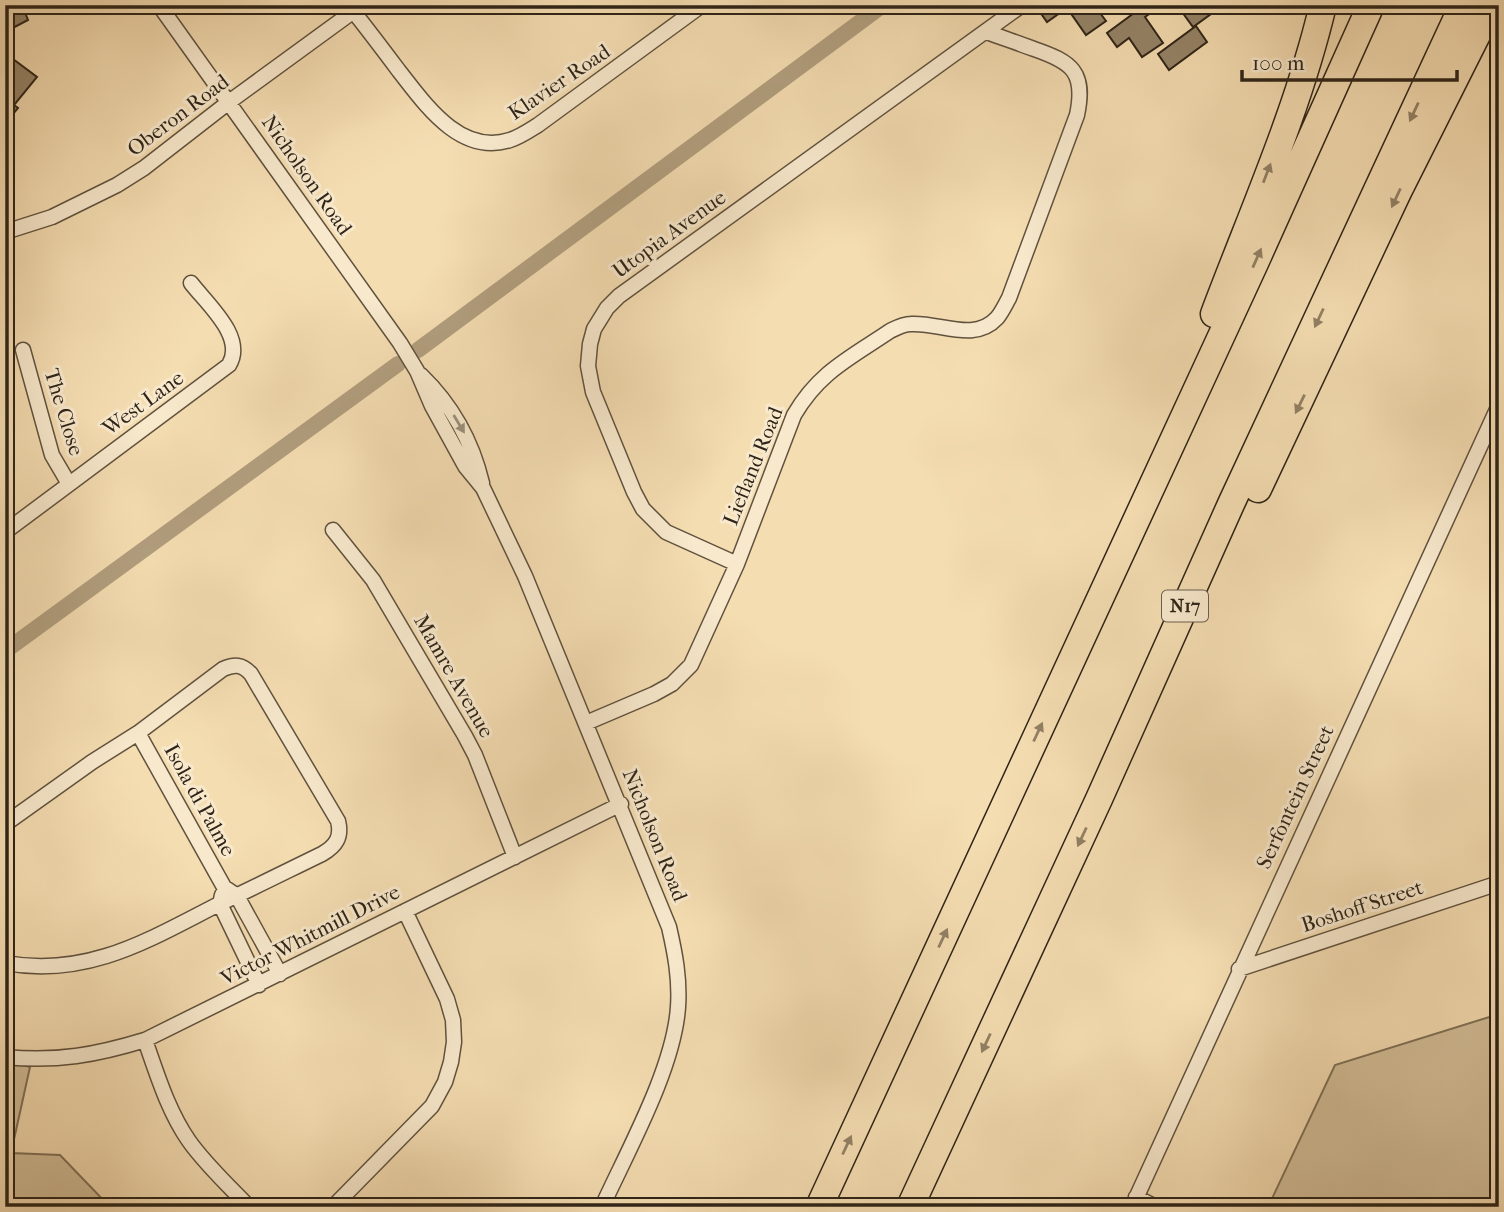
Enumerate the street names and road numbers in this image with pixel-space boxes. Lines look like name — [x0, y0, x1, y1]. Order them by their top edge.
street label: Klavier Road — [504, 39, 615, 125]
street label: Oberon Road — [123, 69, 234, 161]
street label: Nicholson Road — [257, 111, 357, 240]
street label: Utopia Avenue — [608, 185, 730, 283]
street label: The Close — [39, 366, 89, 458]
street label: West Lane — [97, 366, 188, 441]
street label: Liefland Road — [718, 403, 788, 529]
road number: N17 — [1162, 590, 1208, 622]
street label: Mamre Avenue — [409, 610, 499, 742]
street label: Serfontein Street — [1251, 721, 1339, 873]
street label: Isola di Palme — [159, 740, 241, 860]
street label: Nicholson Road — [618, 765, 693, 905]
street label: Boshoff Street — [1298, 875, 1426, 937]
street label: Victor Whitmill Drive — [216, 879, 403, 991]

